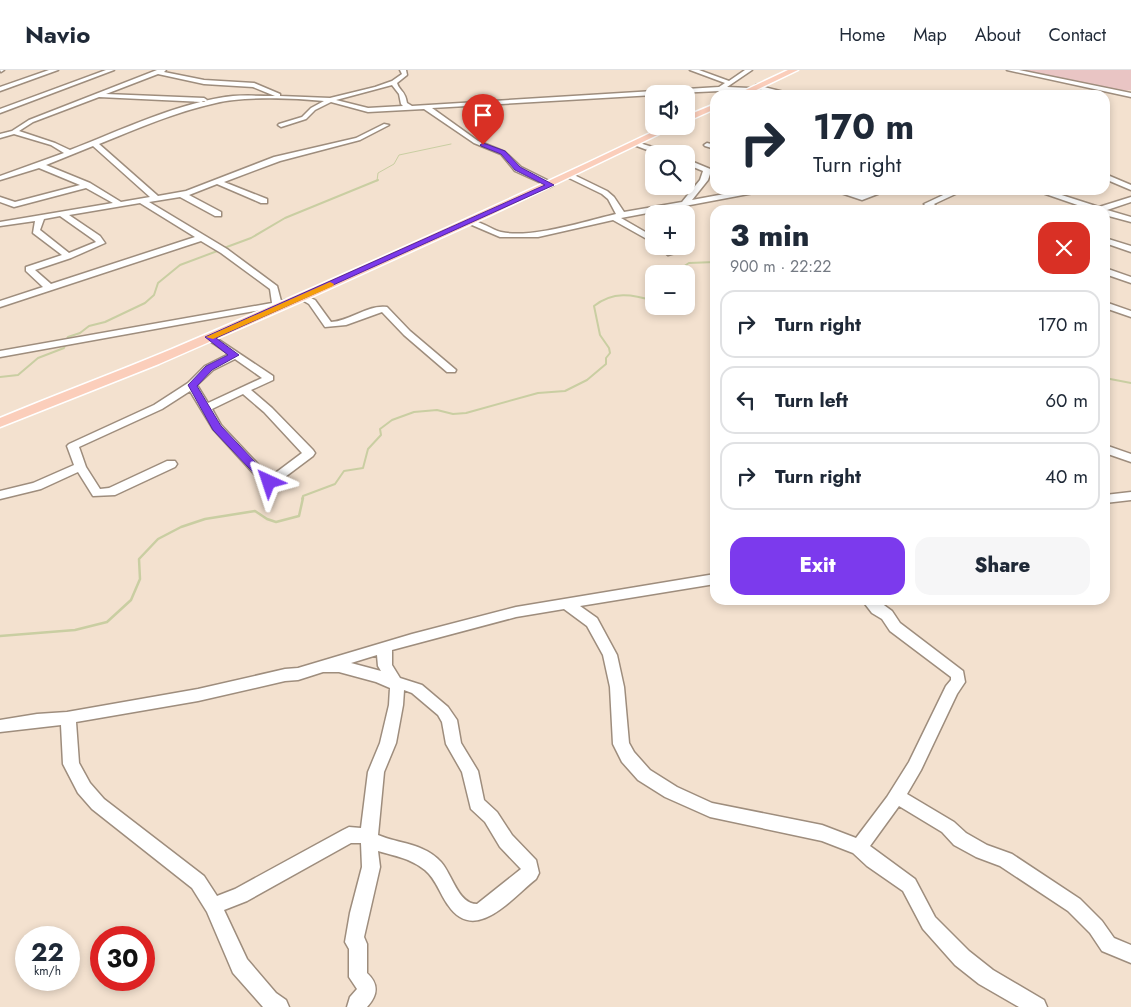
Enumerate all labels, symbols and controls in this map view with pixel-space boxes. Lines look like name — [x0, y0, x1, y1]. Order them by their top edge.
text: Navio — [25, 17, 90, 52]
text: Home — [839, 22, 885, 48]
text: Map — [913, 22, 947, 48]
text: About — [975, 22, 1020, 48]
text: Contact — [1048, 22, 1106, 48]
map controls — [645, 85, 695, 315]
button: sound — [645, 85, 695, 135]
pin — [462, 94, 504, 145]
icon: arrive — [469, 101, 497, 129]
text: 170 m — [813, 102, 914, 152]
icon: right — [730, 110, 795, 175]
button: search — [645, 145, 695, 195]
text: Turn right — [813, 148, 901, 180]
button: + — [645, 205, 695, 255]
text: 3 min — [730, 214, 809, 257]
button: close — [1038, 222, 1090, 274]
text: 900 m · 22:22 — [730, 255, 831, 278]
button: − — [645, 265, 695, 315]
icon: right — [732, 310, 760, 338]
text: Turn right — [775, 311, 861, 338]
text: 170 m — [1038, 311, 1088, 338]
icon: left — [732, 386, 760, 414]
text: Turn left — [775, 387, 848, 414]
text: 60 m — [1045, 387, 1088, 414]
position arrow — [242, 455, 294, 507]
icon: right — [732, 462, 760, 490]
text: Turn right — [775, 463, 861, 490]
text: 40 m — [1045, 463, 1088, 490]
button: Exit — [730, 537, 905, 595]
button: Share — [915, 537, 1090, 595]
speed limit sign: 30 — [90, 926, 155, 991]
text: 22 — [31, 934, 64, 970]
text: km/h — [34, 962, 61, 980]

